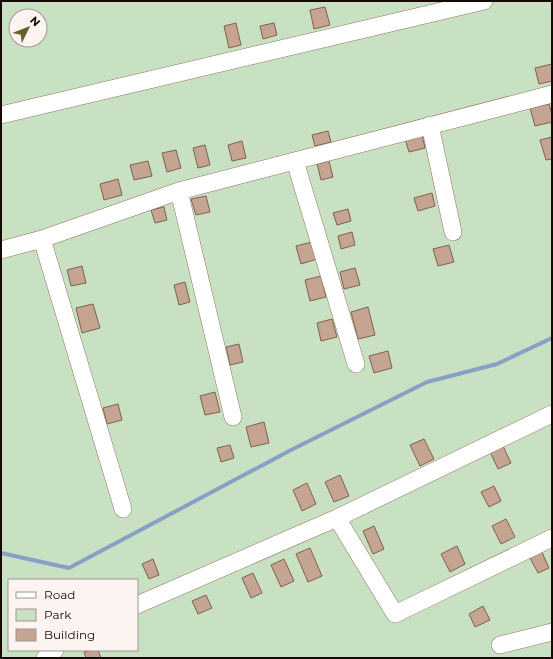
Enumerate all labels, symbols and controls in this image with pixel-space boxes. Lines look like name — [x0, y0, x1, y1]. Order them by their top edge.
north arrow — [8, 8, 48, 48]
text: N — [27, 13, 43, 29]
legend — [8, 579, 138, 651]
text: Road — [44, 587, 75, 602]
text: Park — [44, 607, 72, 622]
text: Building — [44, 627, 95, 642]

